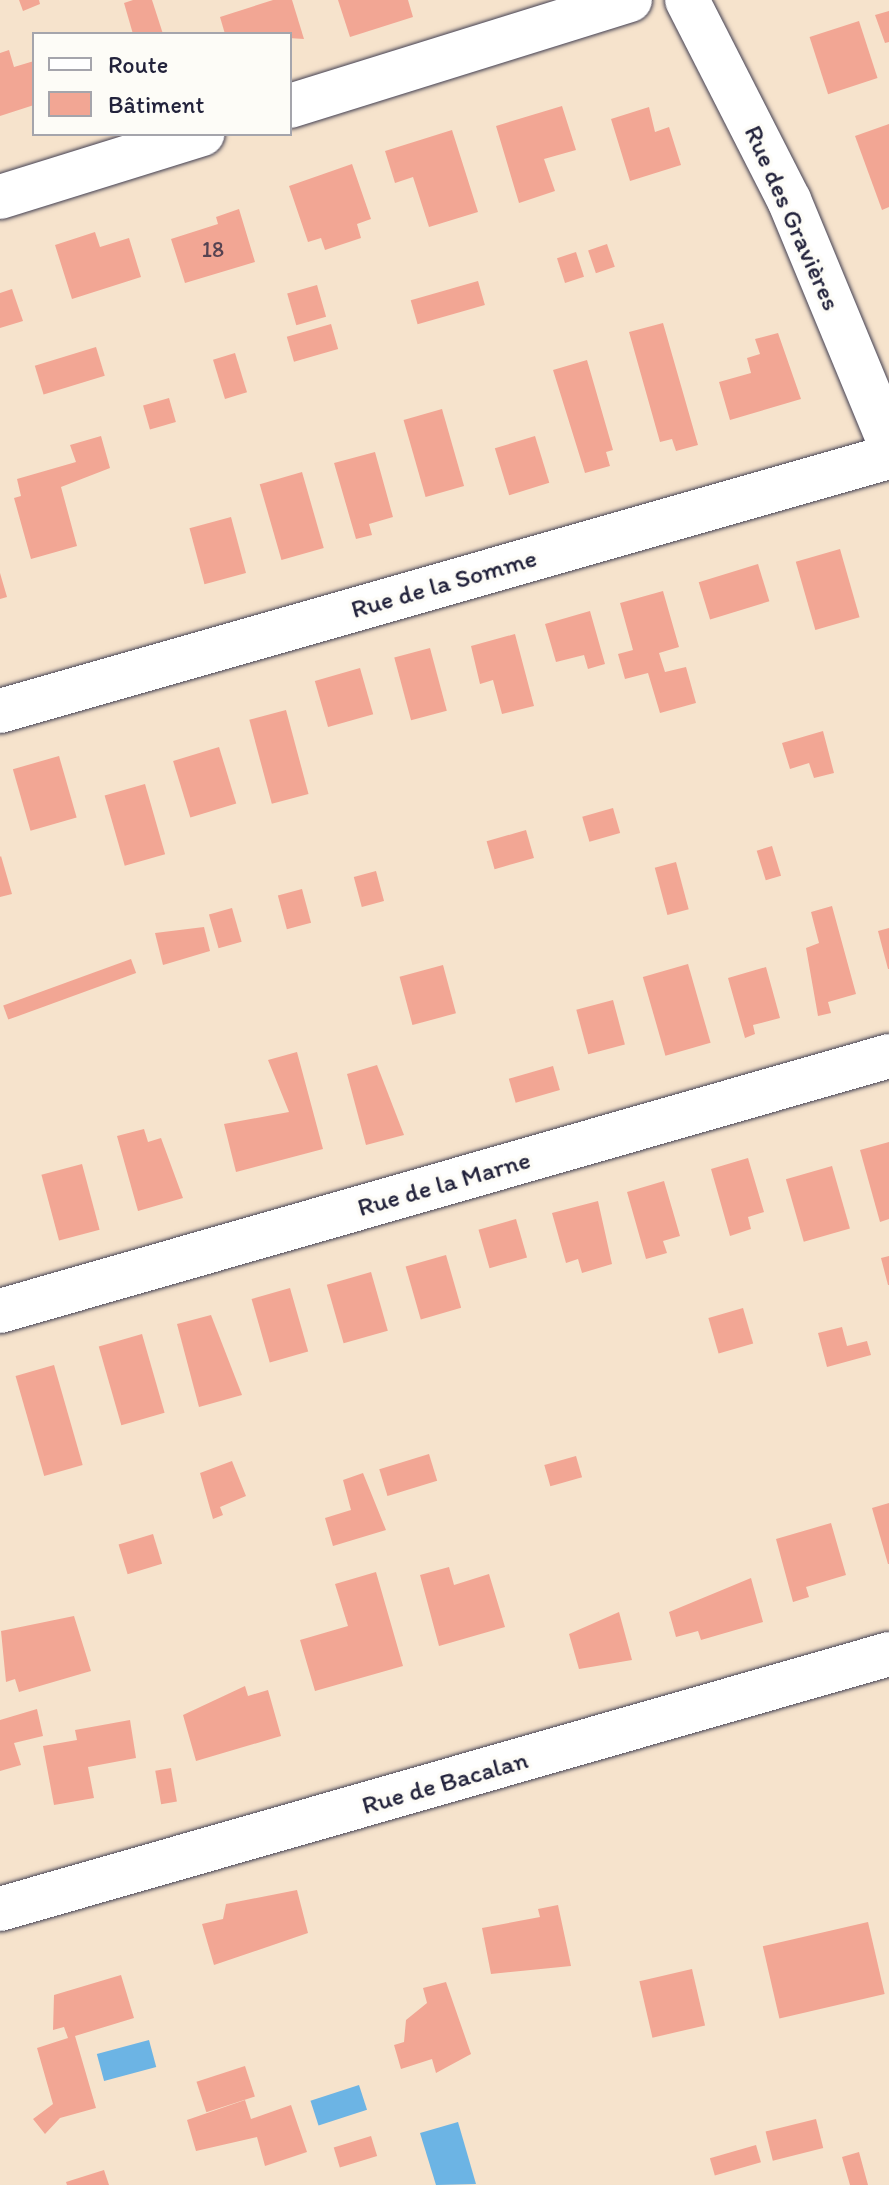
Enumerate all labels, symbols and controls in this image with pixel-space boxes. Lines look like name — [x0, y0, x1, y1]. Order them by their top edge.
legend — [32, 32, 292, 136]
text: Route — [108, 50, 168, 79]
text: Bâtiment — [108, 90, 204, 119]
street label: Rue des Gravières — [737, 120, 847, 316]
house number: 18 — [202, 237, 224, 263]
street label: Rue de la Somme — [348, 543, 540, 625]
street label: Rue de la Marne — [354, 1144, 534, 1224]
street label: Rue de Bacalan — [358, 1744, 532, 1822]

